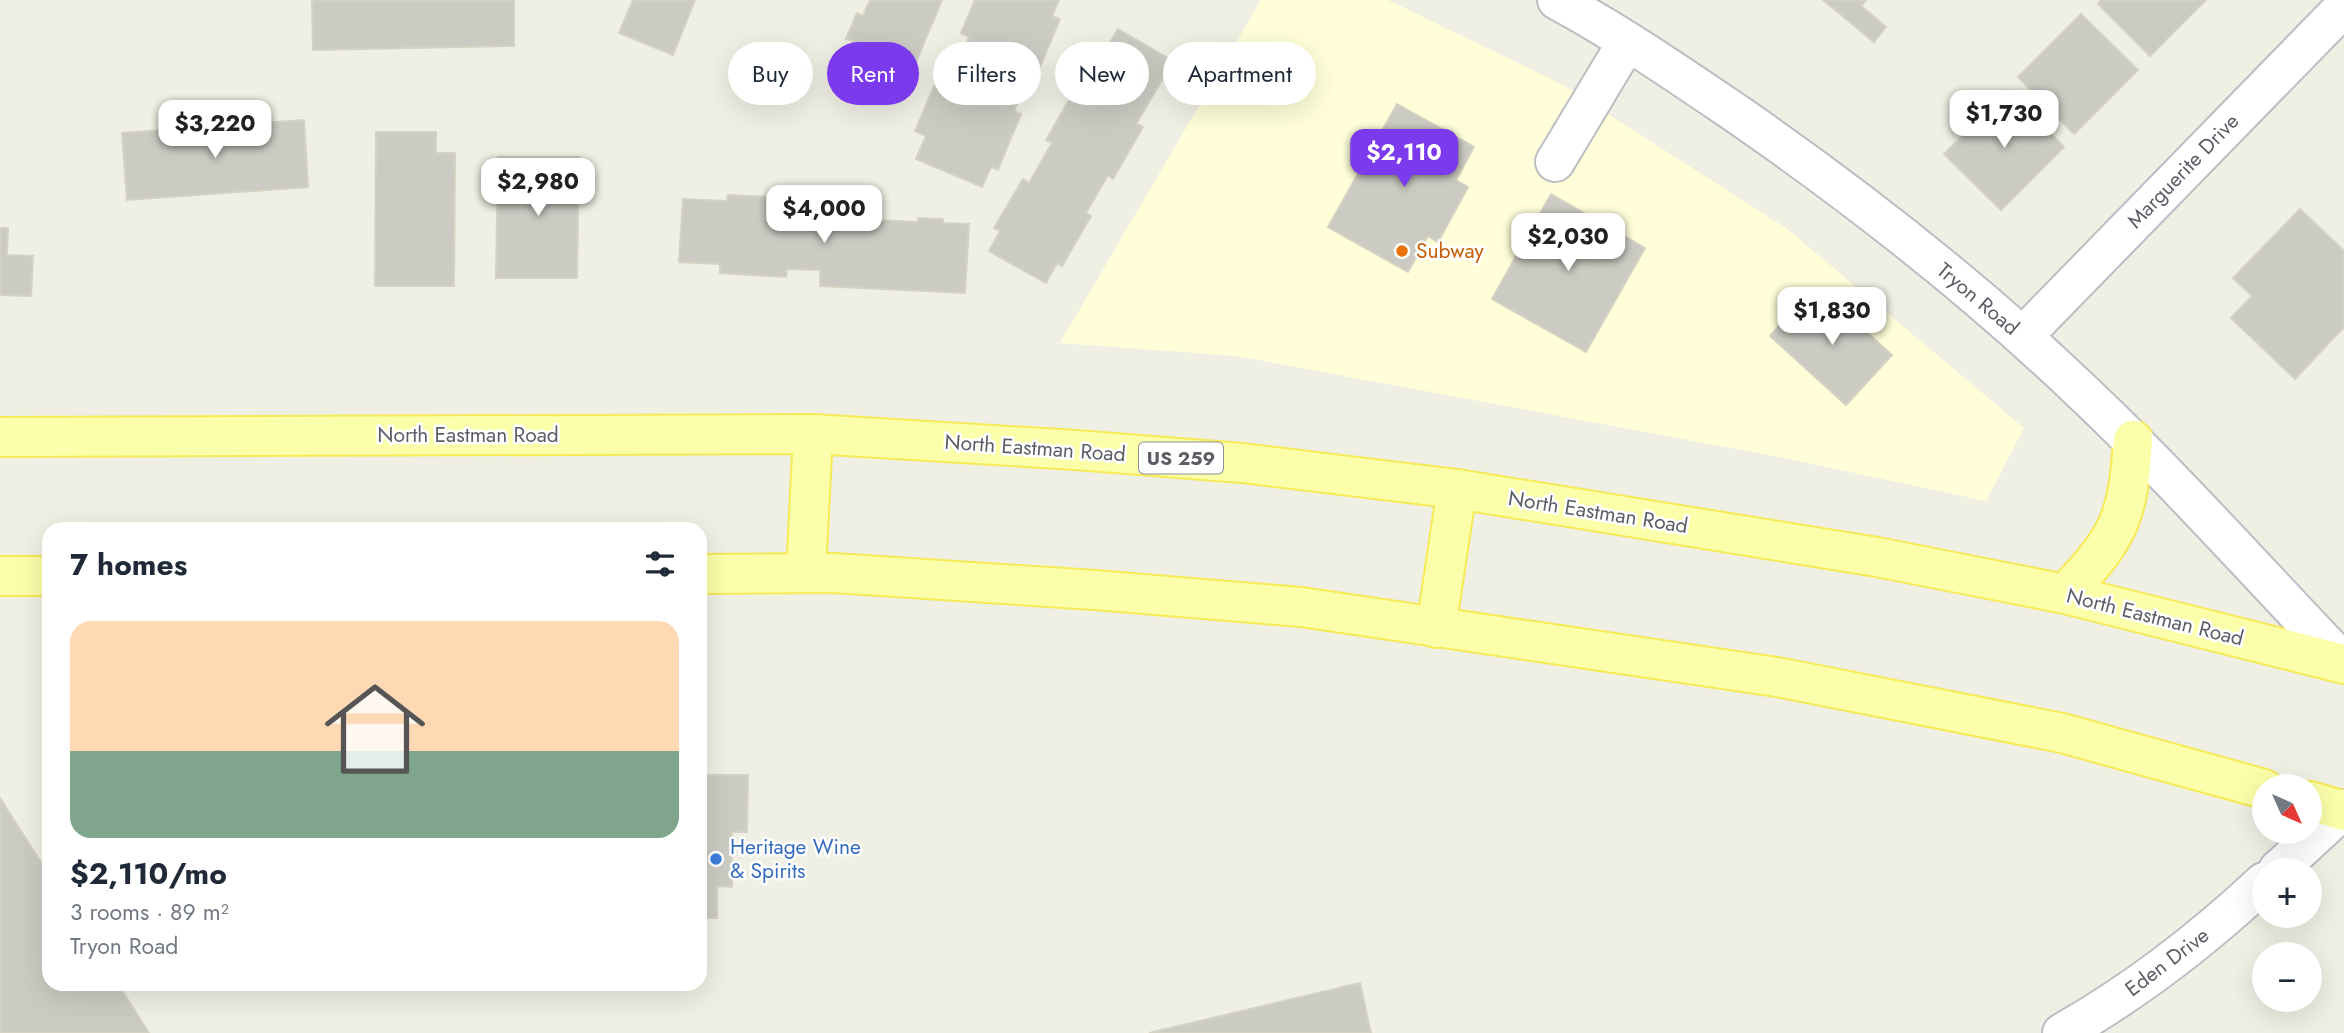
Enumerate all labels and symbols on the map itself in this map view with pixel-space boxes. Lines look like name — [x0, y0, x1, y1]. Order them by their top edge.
pin: $1,730 — [1947, 90, 2061, 150]
pin: $3,220 — [158, 100, 272, 160]
street label: Marguerite Drive — [2120, 107, 2246, 235]
pin: $2,110 — [1347, 130, 1461, 189]
pin: $2,980 — [481, 158, 595, 218]
pin: $4,000 — [767, 186, 881, 245]
pin: $2,030 — [1511, 214, 1625, 273]
place label: Subway — [1416, 236, 1484, 266]
marker: Subway — [1394, 243, 1410, 259]
street label: Tryon Road — [1930, 256, 2026, 342]
pin: $1,830 — [1775, 288, 1889, 347]
street label: North Eastman Road — [377, 420, 559, 450]
street label: North Eastman Road — [943, 427, 1127, 469]
road number: US 259 — [1139, 442, 1223, 474]
street label: North Eastman Road — [1506, 483, 1690, 541]
street label: North Eastman Road — [2063, 580, 2247, 654]
north arrow — [2252, 774, 2322, 844]
place label: Heritage Wine & Spirits — [730, 832, 861, 886]
marker: Heritage Wine & Spirits — [708, 851, 724, 867]
street label: Eden Drive — [2119, 920, 2215, 1004]

